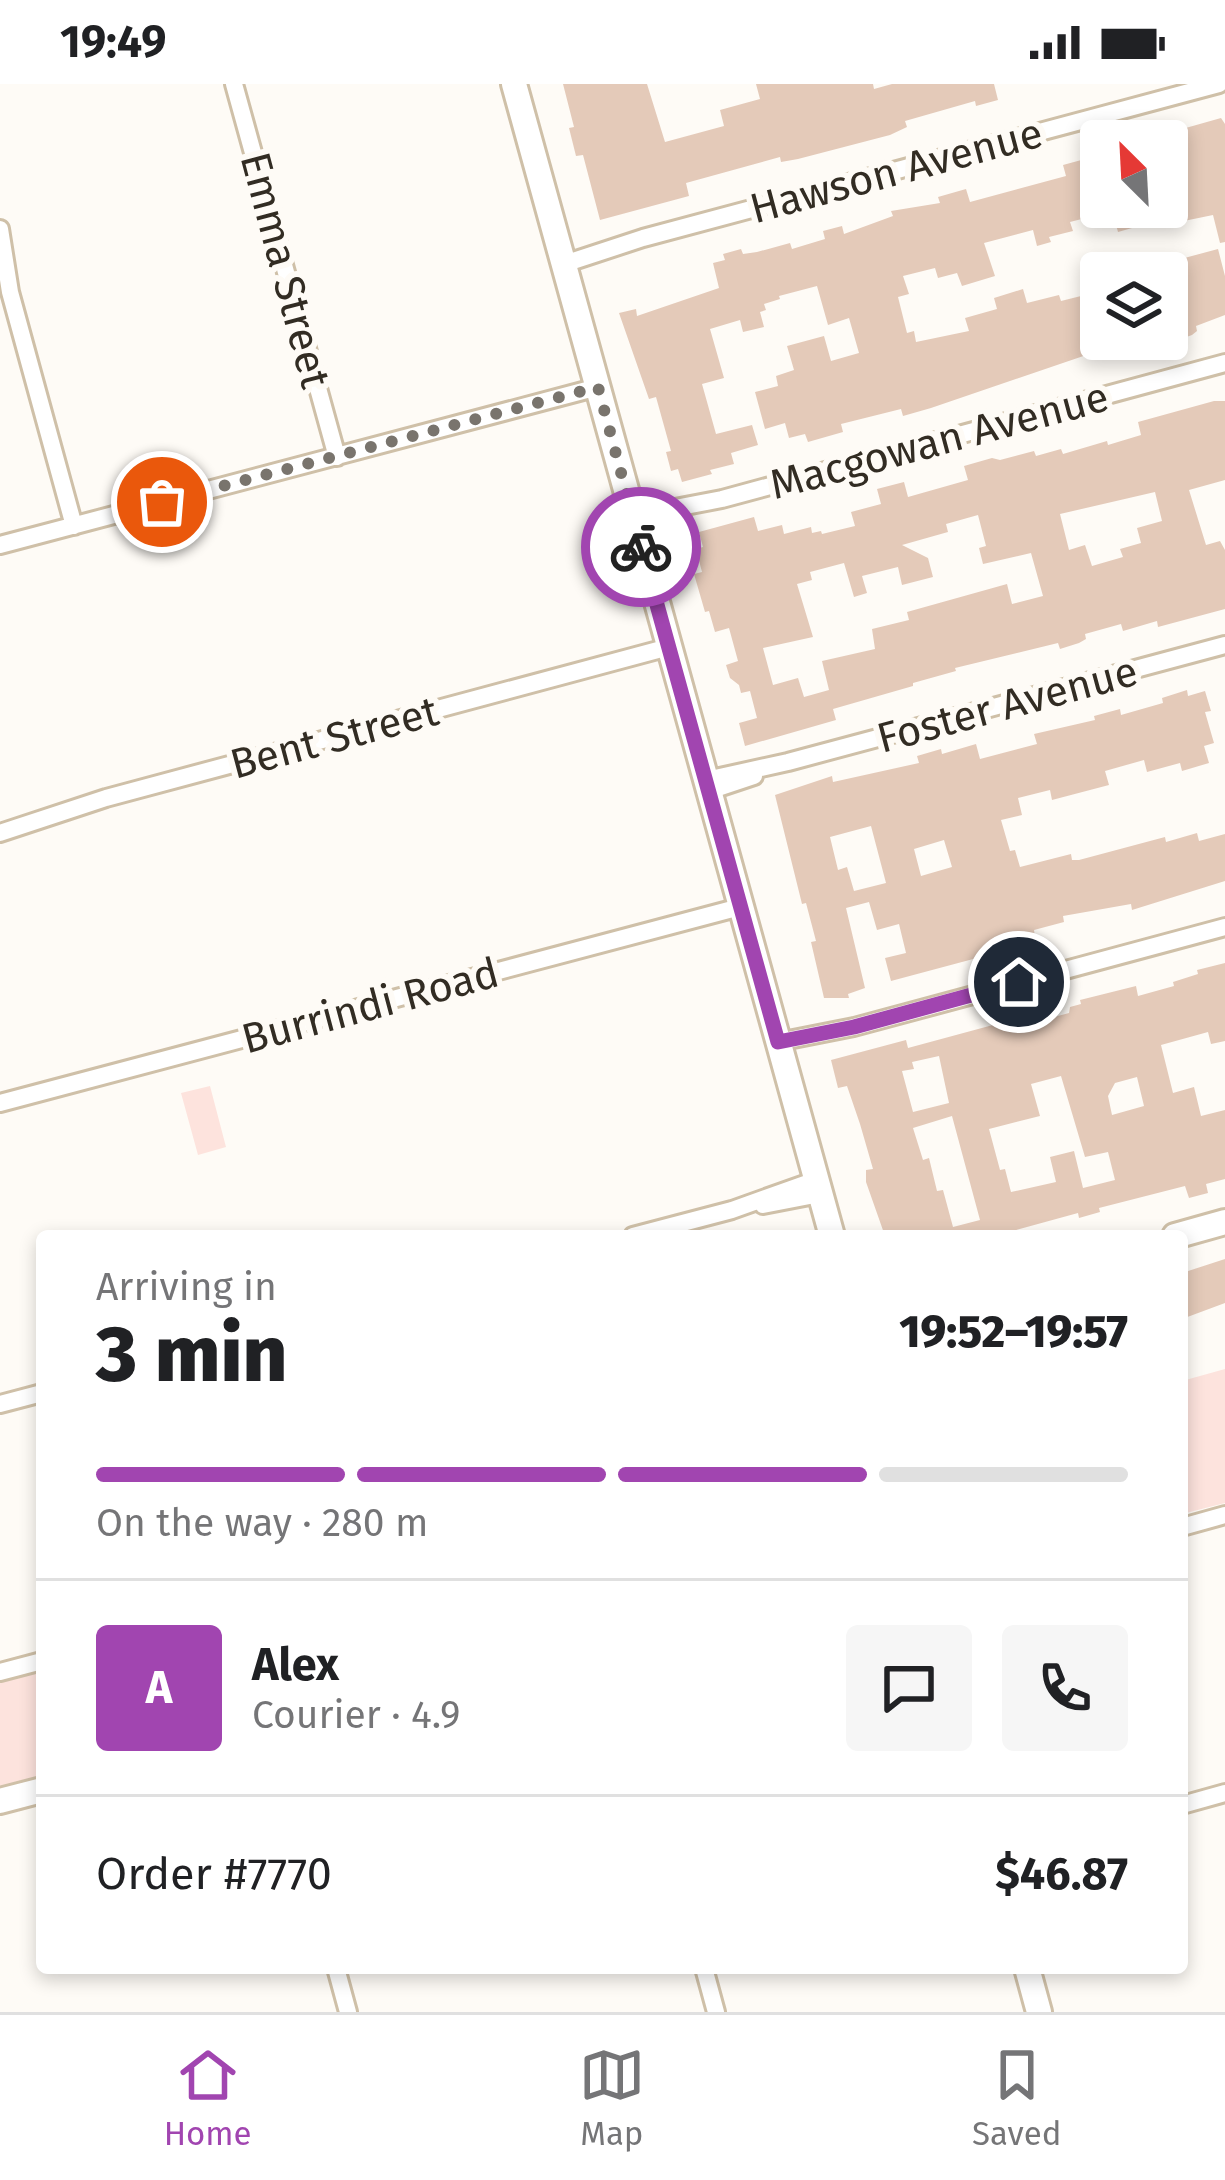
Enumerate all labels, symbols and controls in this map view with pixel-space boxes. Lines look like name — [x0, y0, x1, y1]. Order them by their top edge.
text: 19:49 — [60, 15, 166, 69]
street label: Hawson Avenue — [745, 108, 1048, 234]
north arrow — [1080, 120, 1188, 228]
map controls — [1080, 120, 1188, 360]
street label: Emma Street — [230, 147, 341, 394]
button: layers — [1080, 252, 1188, 360]
street label: Macgowan Avenue — [764, 372, 1114, 510]
pin — [111, 451, 213, 553]
icon: bag — [129, 469, 195, 535]
courier — [581, 487, 701, 607]
icon: bike — [608, 514, 674, 580]
street label: Foster Avenue — [872, 646, 1143, 764]
street label: Bent Street — [225, 686, 445, 790]
pin — [968, 931, 1070, 1033]
street label: Burrindi Road — [236, 948, 504, 1064]
icon: home — [986, 949, 1052, 1015]
text: Arriving in — [96, 1264, 277, 1310]
text: 19:52–19:57 — [899, 1305, 1128, 1359]
text: 3 min — [96, 1308, 287, 1402]
text: On the way · 280 m — [96, 1500, 428, 1546]
button: chat — [846, 1625, 972, 1751]
button: phone — [1002, 1625, 1128, 1751]
text: Alex — [252, 1638, 339, 1692]
text: A — [146, 1661, 172, 1715]
text: Courier · 4.9 — [252, 1692, 461, 1738]
text: Order #7770 — [96, 1847, 332, 1901]
text: $46.87 — [995, 1847, 1128, 1901]
tab: Home — [164, 2042, 252, 2154]
tab: Map — [579, 2042, 645, 2154]
tab: Saved — [972, 2042, 1061, 2154]

